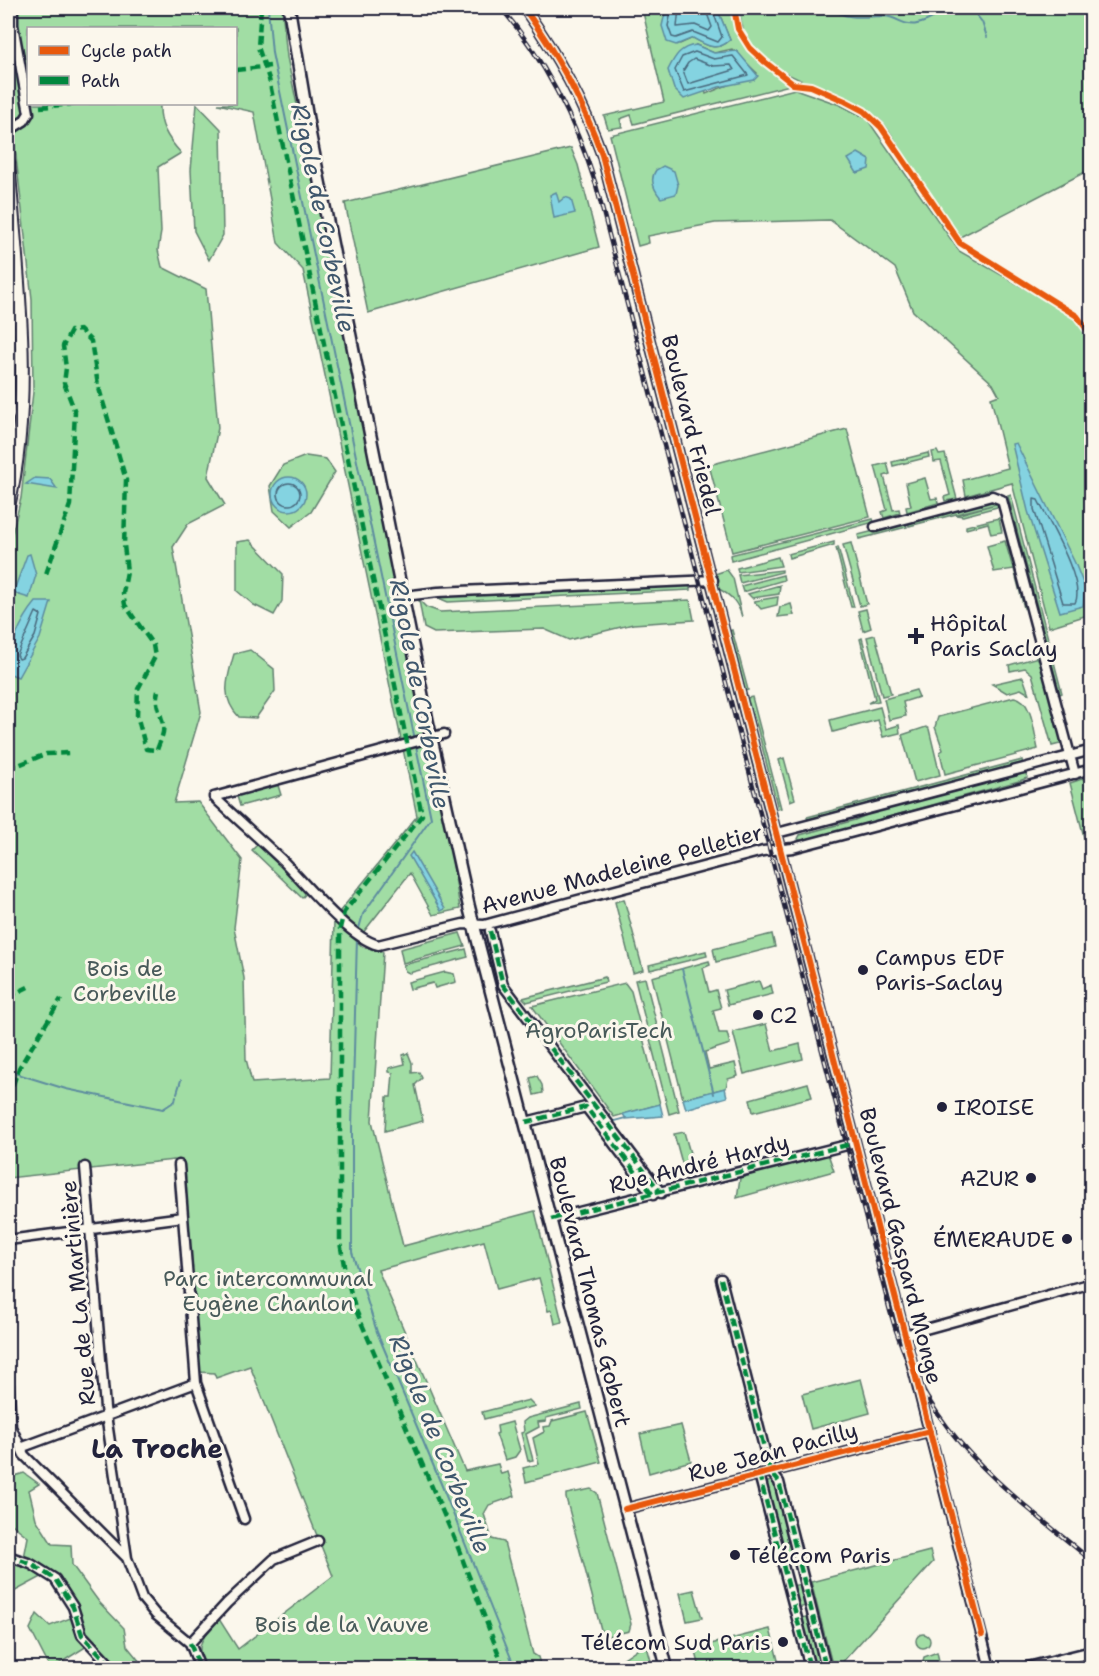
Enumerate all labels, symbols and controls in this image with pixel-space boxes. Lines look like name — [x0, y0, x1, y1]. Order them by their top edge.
legend — [27, 27, 237, 105]
text: Cycle path — [81, 39, 172, 63]
text: Path — [81, 69, 120, 93]
water label: Rigole de Corbeville — [283, 100, 363, 336]
street label: Boulevard Friedel — [655, 332, 728, 519]
water label: Rigole de Corbeville — [382, 576, 458, 812]
place label: Hôpital Paris Saclay — [930, 609, 1058, 663]
marker: Hôpital Paris Saclay — [907, 627, 925, 645]
street label: Avenue Madeleine Pelletier — [478, 817, 766, 921]
place label: Campus EDF Paris-Saclay — [875, 943, 1005, 997]
park label: Bois de Corbeville — [73, 954, 177, 1008]
marker: Campus EDF Paris-Saclay — [856, 963, 870, 977]
place label: C2 — [770, 1001, 798, 1030]
marker: C2 — [751, 1008, 765, 1022]
park label: AgroParisTech — [525, 1016, 673, 1045]
place label: IROISE — [954, 1093, 1034, 1122]
marker: IROISE — [935, 1100, 949, 1114]
street label: Boulevard Gaspard Monge — [853, 1105, 949, 1387]
street label: Rue André Hardy — [606, 1128, 792, 1200]
street label: Boulevard Thomas Gobert — [542, 1154, 638, 1430]
place label: AZUR — [960, 1164, 1019, 1193]
marker: AZUR — [1024, 1171, 1038, 1185]
street label: Rue de La Martinière — [54, 1179, 102, 1407]
place label: ÉMERAUDE — [933, 1225, 1055, 1254]
marker: ÉMERAUDE — [1060, 1232, 1074, 1246]
park label: Parc intercommunal Eugène Chanlon — [163, 1264, 373, 1318]
water label: Rigole de Corbeville — [381, 1330, 499, 1558]
street label: Rue Jean Pacilly — [685, 1415, 861, 1489]
district label: La Troche — [91, 1431, 223, 1466]
place label: Télécom Paris — [747, 1541, 891, 1570]
marker: Télécom Paris — [728, 1548, 742, 1562]
park label: Bois de la Vauve — [255, 1610, 429, 1639]
place label: Télécom Sud Paris — [581, 1628, 771, 1657]
marker: Télécom Sud Paris — [776, 1635, 790, 1649]

